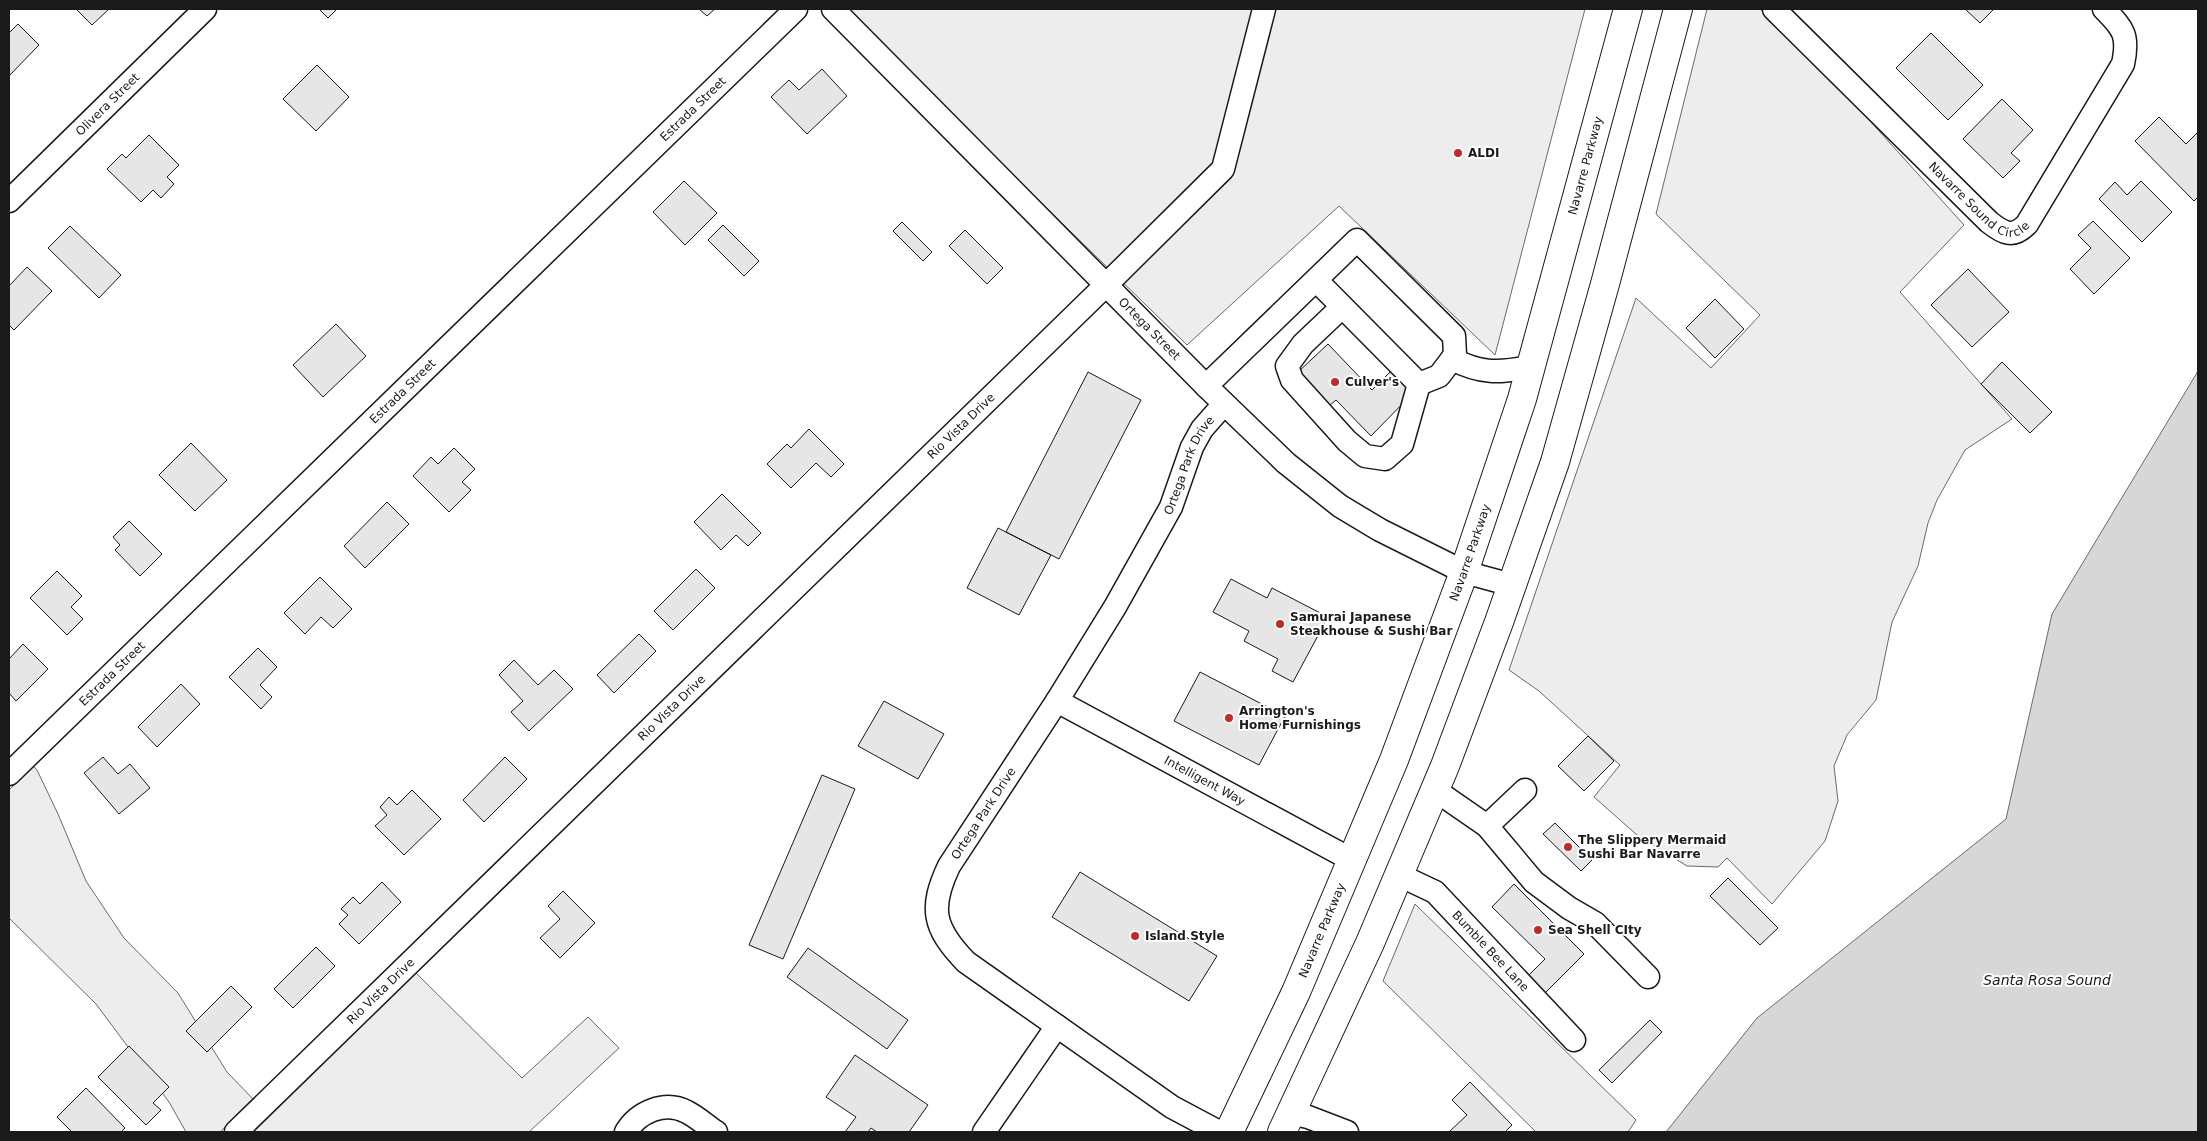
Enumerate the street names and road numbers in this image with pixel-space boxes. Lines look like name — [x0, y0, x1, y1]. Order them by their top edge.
street label: Olivera Street — [73, 70, 142, 139]
street label: Estrada Street — [657, 74, 729, 144]
street label: Navarre Parkway — [1565, 115, 1606, 216]
street label: Navarre Sound Circle — [1926, 159, 2032, 240]
street label: Ortega Street — [1116, 295, 1183, 363]
street label: Estrada Street — [367, 356, 439, 426]
street label: Rio Vista Drive — [925, 390, 998, 462]
street label: Ortega Park Drive — [1161, 413, 1217, 517]
street label: Navarre Parkway — [1447, 502, 1493, 603]
street label: Estrada Street — [76, 638, 148, 709]
street label: Rio Vista Drive — [635, 672, 708, 744]
street label: Intelligent Way — [1162, 753, 1248, 808]
street label: Ortega Park Drive — [948, 765, 1019, 862]
street label: Navarre Parkway — [1296, 881, 1348, 980]
street label: Bumble Bee Lane — [1449, 908, 1532, 994]
street label: Rio Vista Drive — [344, 955, 417, 1027]

